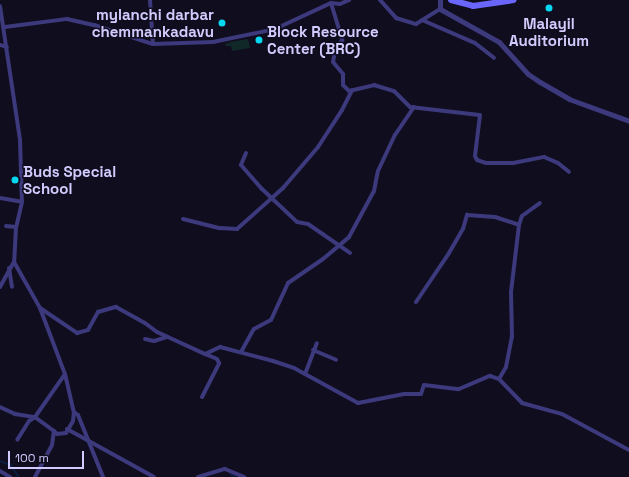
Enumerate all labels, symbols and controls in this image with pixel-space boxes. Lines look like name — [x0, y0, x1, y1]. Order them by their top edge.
marker: Malayil Auditorium — [544, 3, 554, 13]
place label: mylanchi darbar chemmankadavu — [92, 5, 214, 40]
place label: Malayil Auditorium — [509, 14, 589, 49]
marker: mylanchi darbar chemmankadavu — [217, 18, 227, 28]
place label: Block Resource Center (BRC) — [267, 22, 379, 57]
marker: Block Resource Center (BRC) — [254, 35, 264, 45]
place label: Buds Special School — [23, 162, 116, 197]
marker: Buds Special School — [10, 175, 20, 185]
scale bar — [10, 443, 86, 469]
text: 100 m — [15, 450, 49, 466]

